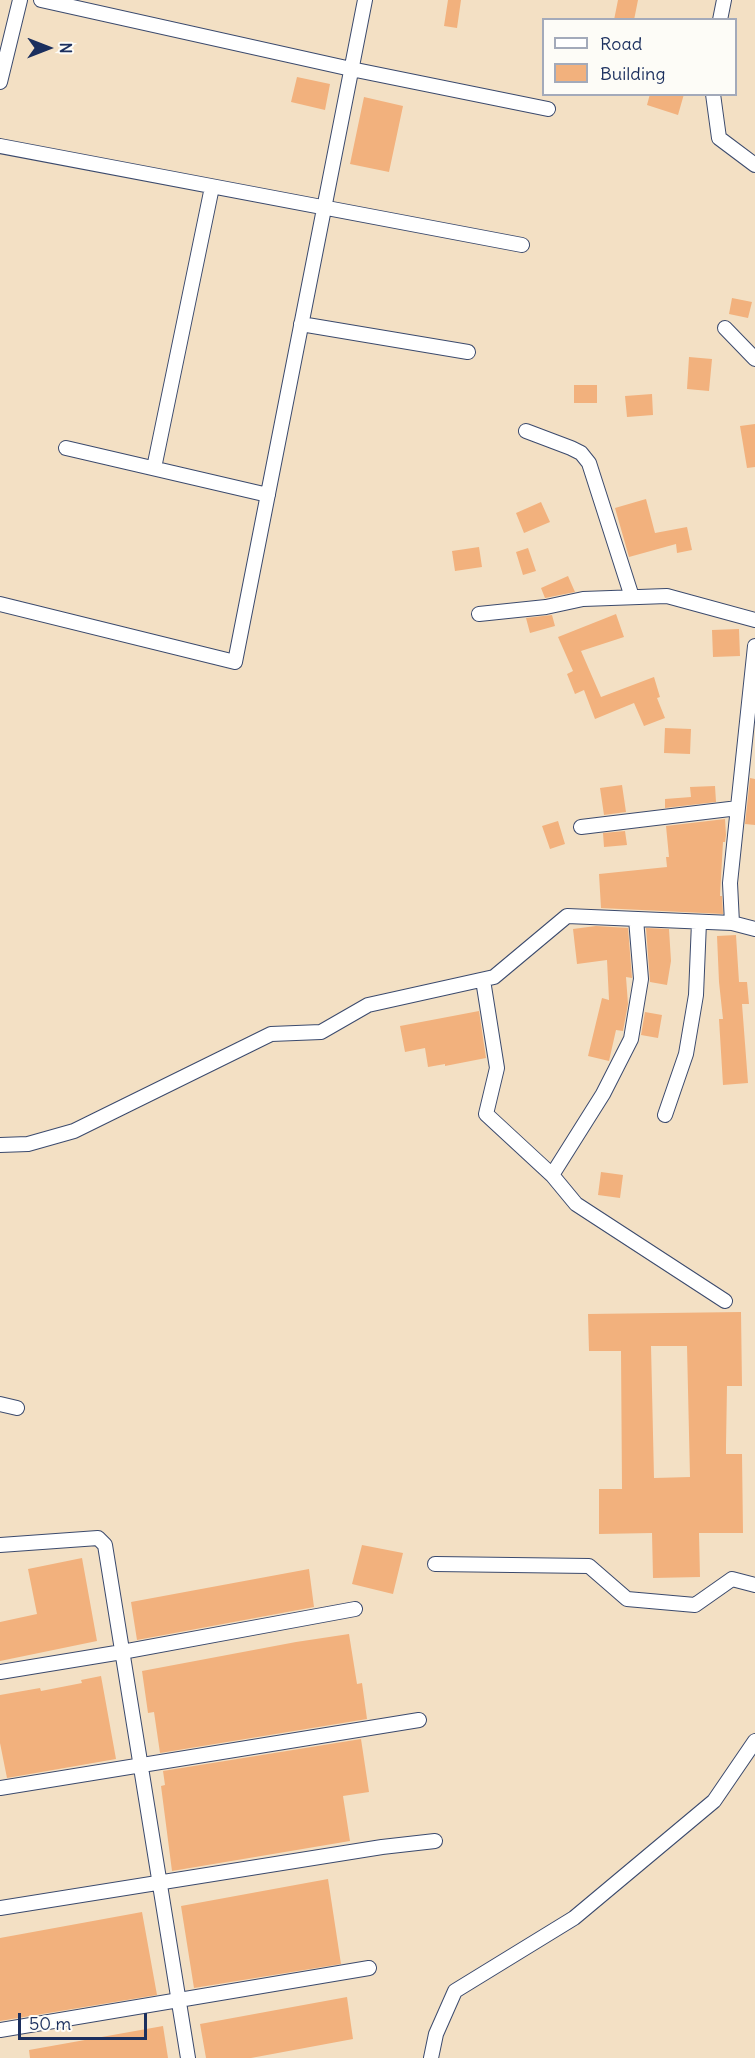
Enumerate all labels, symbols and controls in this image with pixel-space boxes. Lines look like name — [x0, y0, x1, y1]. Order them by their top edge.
north arrow — [18, 18, 78, 78]
legend — [542, 18, 737, 96]
text: Road — [600, 32, 642, 55]
text: N — [56, 42, 76, 54]
text: Building — [600, 62, 665, 85]
scale bar — [21, 2001, 150, 2039]
text: 50 m — [29, 2012, 71, 2035]

